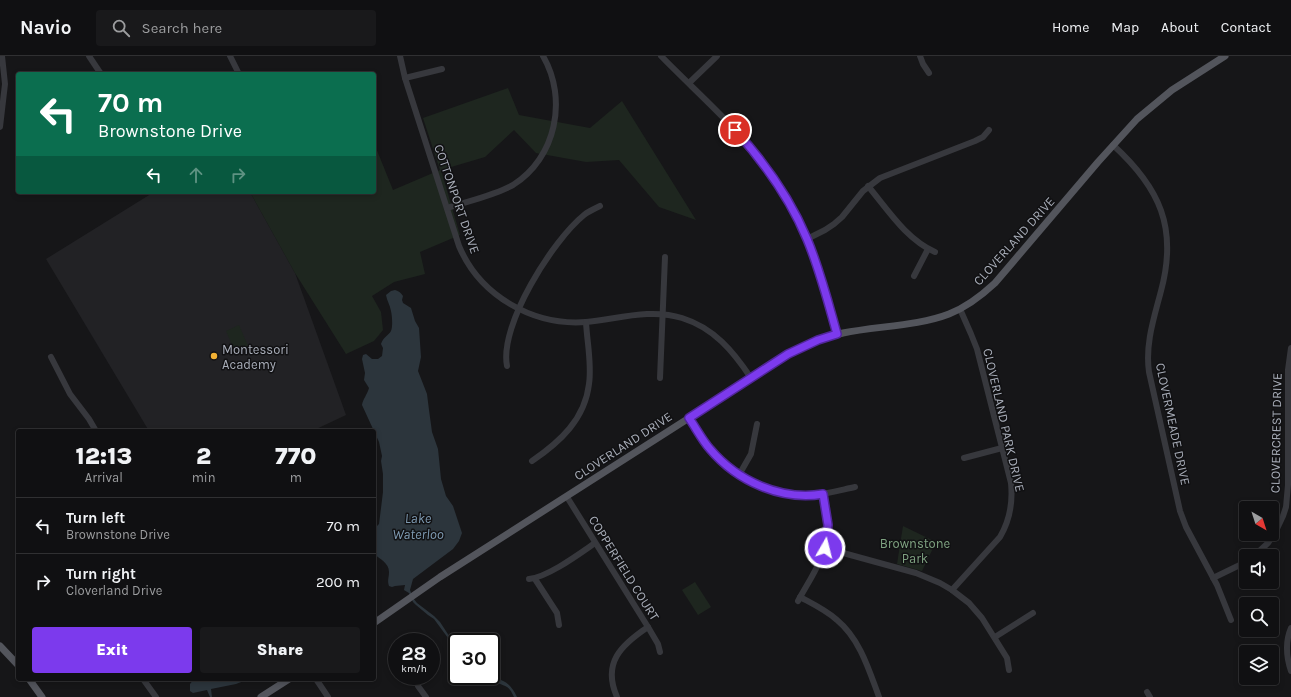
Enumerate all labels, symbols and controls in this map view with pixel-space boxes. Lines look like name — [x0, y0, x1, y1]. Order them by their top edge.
search box — [96, 10, 376, 46]
text: Navio — [20, 17, 72, 39]
icon: search — [110, 17, 132, 39]
text: Search here — [142, 19, 222, 37]
text: Home — [1052, 19, 1089, 36]
text: Map — [1111, 19, 1139, 36]
text: About — [1161, 19, 1199, 36]
text: Contact — [1221, 19, 1271, 36]
text: 70 m — [98, 86, 163, 119]
icon: left — [32, 88, 84, 140]
pin — [718, 113, 752, 147]
icon: arrive — [724, 119, 746, 141]
text: Brownstone Drive — [98, 120, 242, 142]
street label: COTTONPORT DRIVE — [431, 142, 483, 256]
icon: left — [143, 164, 165, 186]
icon: ahead — [185, 164, 207, 186]
icon: right — [227, 164, 249, 186]
street label: CLOVERLAND DRIVE — [970, 194, 1058, 288]
place label: Montessori Academy — [222, 342, 289, 372]
street label: CLOVERLAND PARK DRIVE — [980, 347, 1028, 493]
marker: Montessori Academy — [209, 351, 219, 361]
street label: CLOVERMEADE DRIVE — [1153, 362, 1193, 486]
street label: CLOVERCREST DRIVE — [1267, 373, 1285, 493]
street label: CLOVERLAND DRIVE — [571, 409, 675, 483]
text: 12:13 — [75, 442, 132, 470]
text: 2 — [196, 442, 211, 470]
text: 770 — [275, 442, 317, 470]
text: Arrival — [85, 470, 123, 485]
text: min — [192, 470, 216, 485]
text: m — [290, 470, 302, 485]
north arrow — [1239, 501, 1279, 541]
map controls — [1239, 501, 1279, 685]
text: Turn left — [66, 509, 125, 527]
water label: Lake Waterloo — [392, 510, 444, 543]
street label: COPPERFIELD COURT — [586, 513, 663, 624]
icon: left — [32, 515, 54, 537]
text: 70 m — [326, 517, 360, 535]
text: Brownstone Drive — [66, 527, 170, 542]
position arrow — [804, 527, 846, 569]
park label: Brownstone Park — [880, 536, 951, 566]
button: sound — [1239, 549, 1279, 589]
text: Turn right — [66, 565, 136, 583]
icon: right — [32, 571, 54, 593]
text: 200 m — [316, 573, 360, 591]
text: Cloverland Drive — [66, 583, 162, 598]
button: search — [1239, 597, 1279, 637]
button: Exit — [32, 627, 192, 673]
button: Share — [200, 627, 360, 673]
speed limit sign: 30 — [448, 633, 500, 685]
text: 28 — [401, 642, 427, 665]
button: layers — [1239, 645, 1279, 685]
text: km/h — [401, 663, 427, 675]

